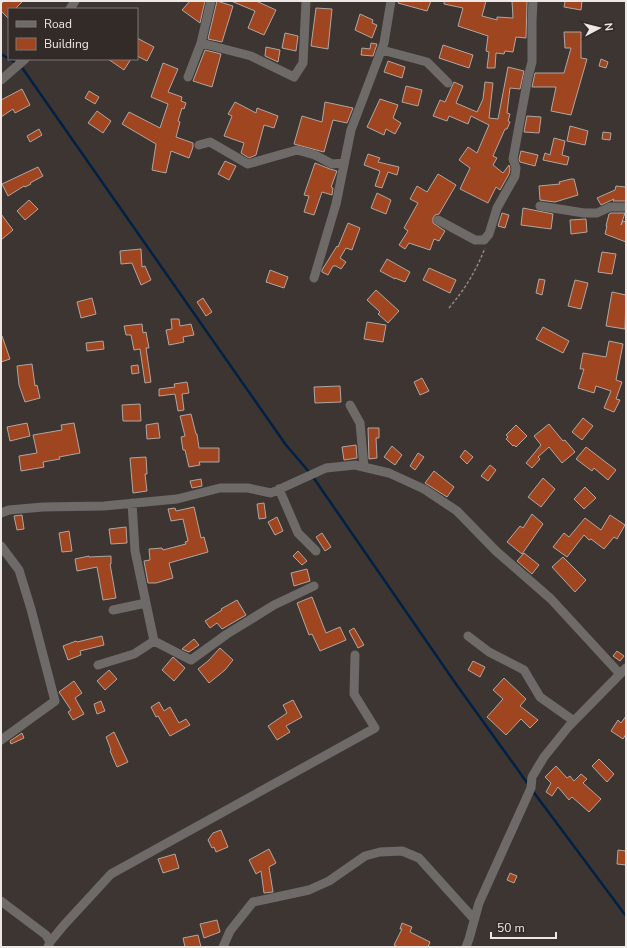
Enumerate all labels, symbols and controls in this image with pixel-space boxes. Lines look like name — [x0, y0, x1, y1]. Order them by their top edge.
legend — [8, 8, 138, 60]
north arrow — [579, 8, 619, 48]
text: Road — [44, 16, 72, 32]
text: N — [600, 22, 616, 32]
text: Building — [44, 36, 89, 52]
scale bar — [491, 914, 556, 940]
text: 50 m — [497, 920, 525, 936]

